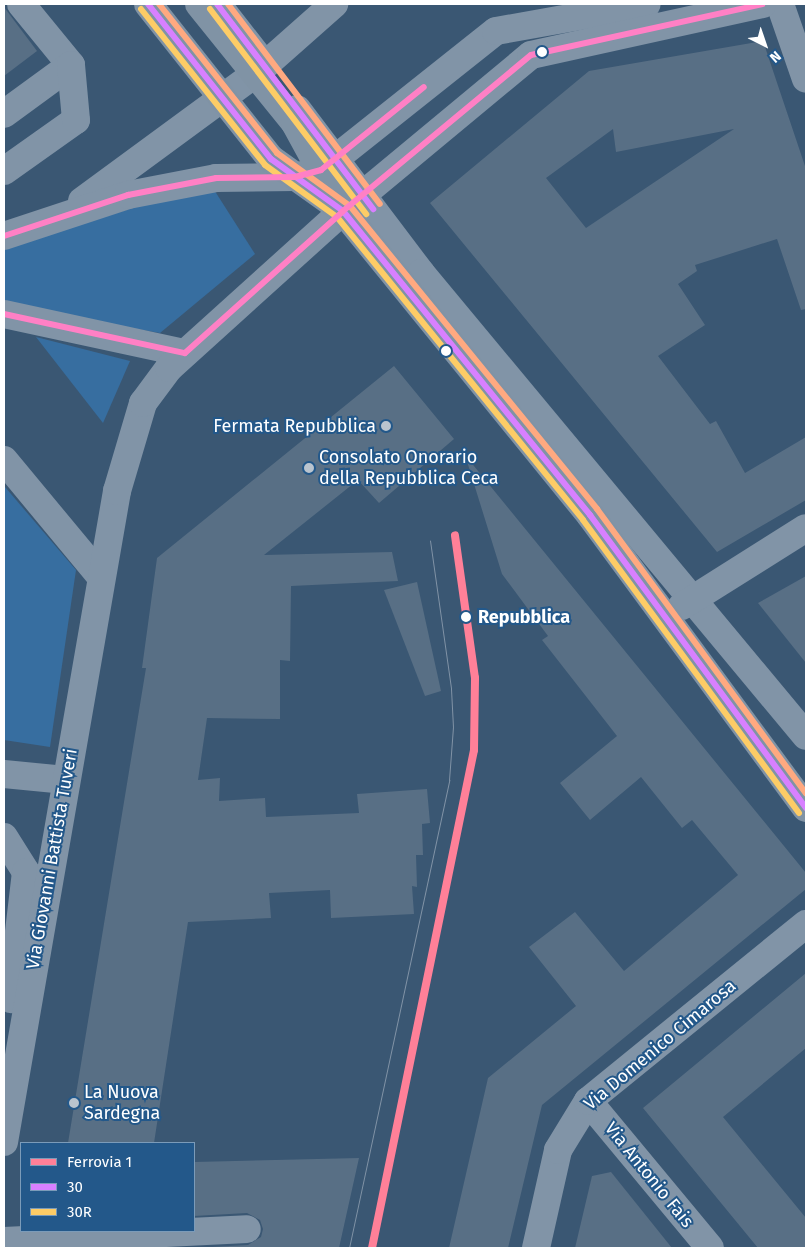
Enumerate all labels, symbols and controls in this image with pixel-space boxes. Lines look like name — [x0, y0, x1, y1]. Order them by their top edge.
north arrow — [740, 20, 790, 70]
unlabelled marker — [537, 47, 547, 57]
text: N — [766, 47, 784, 66]
unlabelled marker — [441, 346, 451, 356]
place label: Fermata Repubblica — [213, 415, 376, 437]
marker: Fermata Repubblica — [380, 420, 392, 432]
place label: Consolato Onorario della Repubblica Ceca — [319, 447, 499, 489]
marker: Consolato Onorario della Repubblica Ceca — [303, 462, 315, 474]
place label: Repubblica — [478, 606, 570, 628]
marker: Repubblica — [457, 608, 475, 626]
street label: Via Giovanni Battista Tuveri — [22, 747, 82, 971]
street label: Via Domenico Cimarosa — [580, 975, 740, 1115]
place label: La Nuova Sardegna — [84, 1082, 160, 1124]
marker: La Nuova Sardegna — [68, 1097, 80, 1109]
street label: Via Antonio Fais — [600, 1118, 698, 1232]
legend — [20, 1142, 195, 1232]
text: Ferrovia 1 — [67, 1153, 132, 1171]
text: 30 — [67, 1178, 83, 1196]
text: 30R — [67, 1203, 92, 1221]

